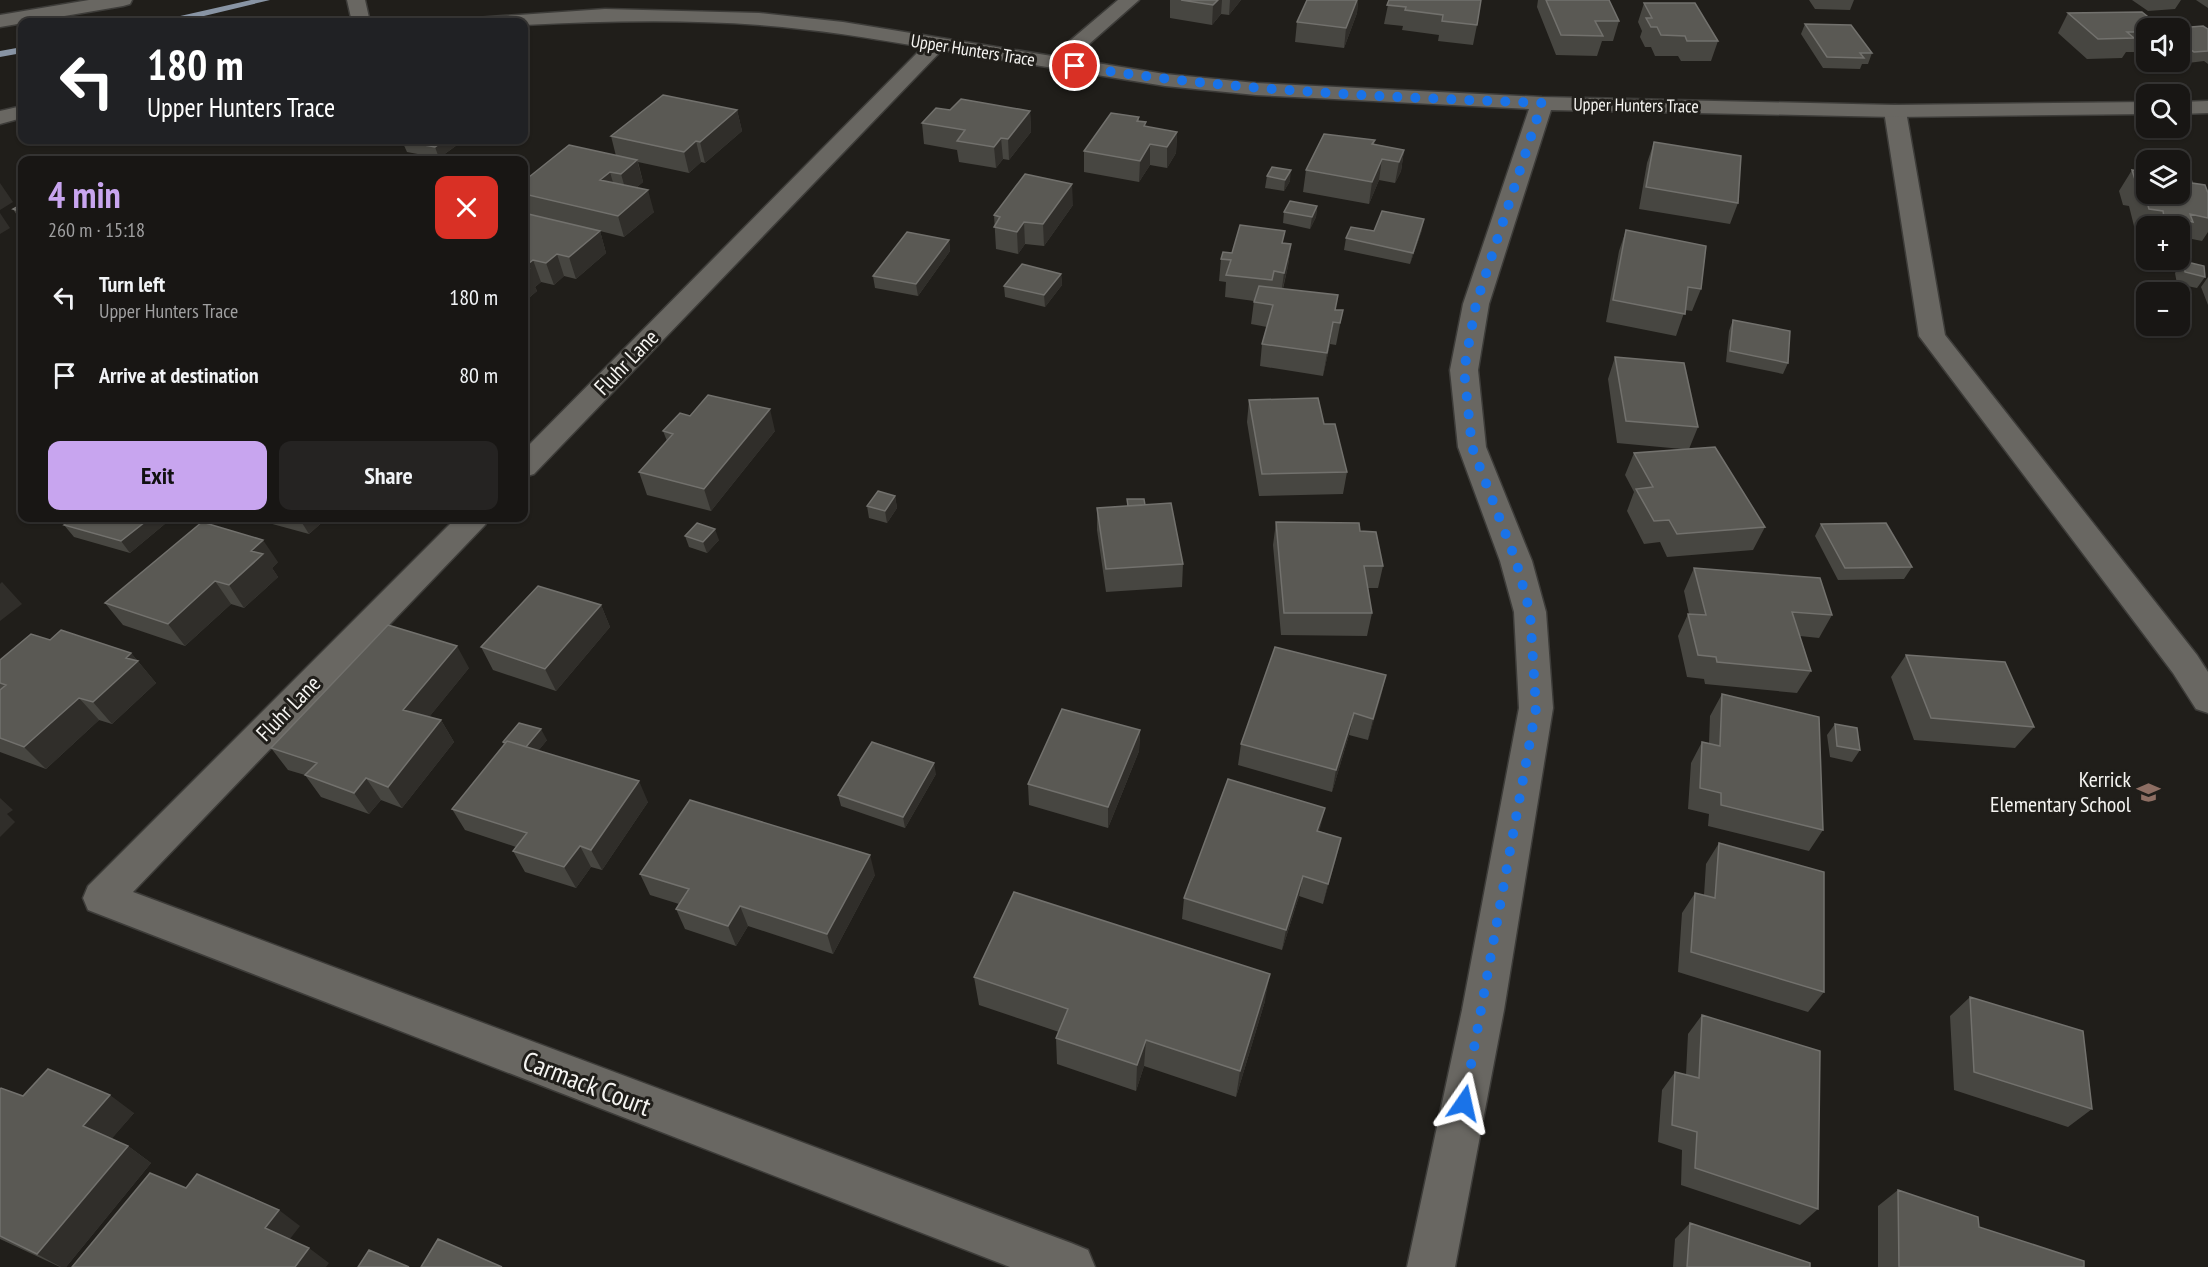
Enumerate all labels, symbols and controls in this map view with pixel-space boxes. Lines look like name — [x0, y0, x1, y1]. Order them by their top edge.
map controls — [2136, 18, 2190, 336]
button: sound — [2136, 18, 2190, 72]
street label: Upper Hunters Trace — [909, 29, 1037, 71]
text: 180 m — [147, 37, 244, 92]
pin — [1049, 40, 1100, 91]
icon: left — [48, 42, 126, 120]
icon: arrive — [1058, 49, 1091, 82]
button: search — [2136, 84, 2190, 138]
text: Upper Hunters Trace — [147, 90, 335, 124]
street label: Upper Hunters Trace — [1573, 92, 1699, 118]
button: layers — [2136, 150, 2190, 204]
text: 4 min — [48, 171, 121, 218]
button: close — [435, 176, 498, 239]
button: + — [2136, 216, 2190, 270]
text: 260 m · 15:18 — [48, 217, 145, 243]
text: Turn left — [99, 270, 165, 298]
icon: left — [48, 281, 81, 314]
button: − — [2136, 282, 2190, 336]
text: 180 m — [449, 283, 498, 311]
text: Upper Hunters Trace — [99, 298, 238, 324]
street label: Fluhr Lane — [588, 323, 664, 401]
icon: arrive — [48, 359, 81, 392]
text: Arrive at destination — [99, 361, 259, 389]
text: 80 m — [459, 361, 498, 389]
button: Exit — [48, 441, 267, 510]
button: Share — [279, 441, 498, 510]
street label: Fluhr Lane — [250, 669, 326, 747]
place label: Kerrick Elementary School — [1990, 765, 2132, 818]
school or university icon: Kerrick Elementary School — [2136, 779, 2162, 805]
street label: Carmack Court — [518, 1043, 656, 1123]
position arrow — [1432, 1071, 1496, 1135]

